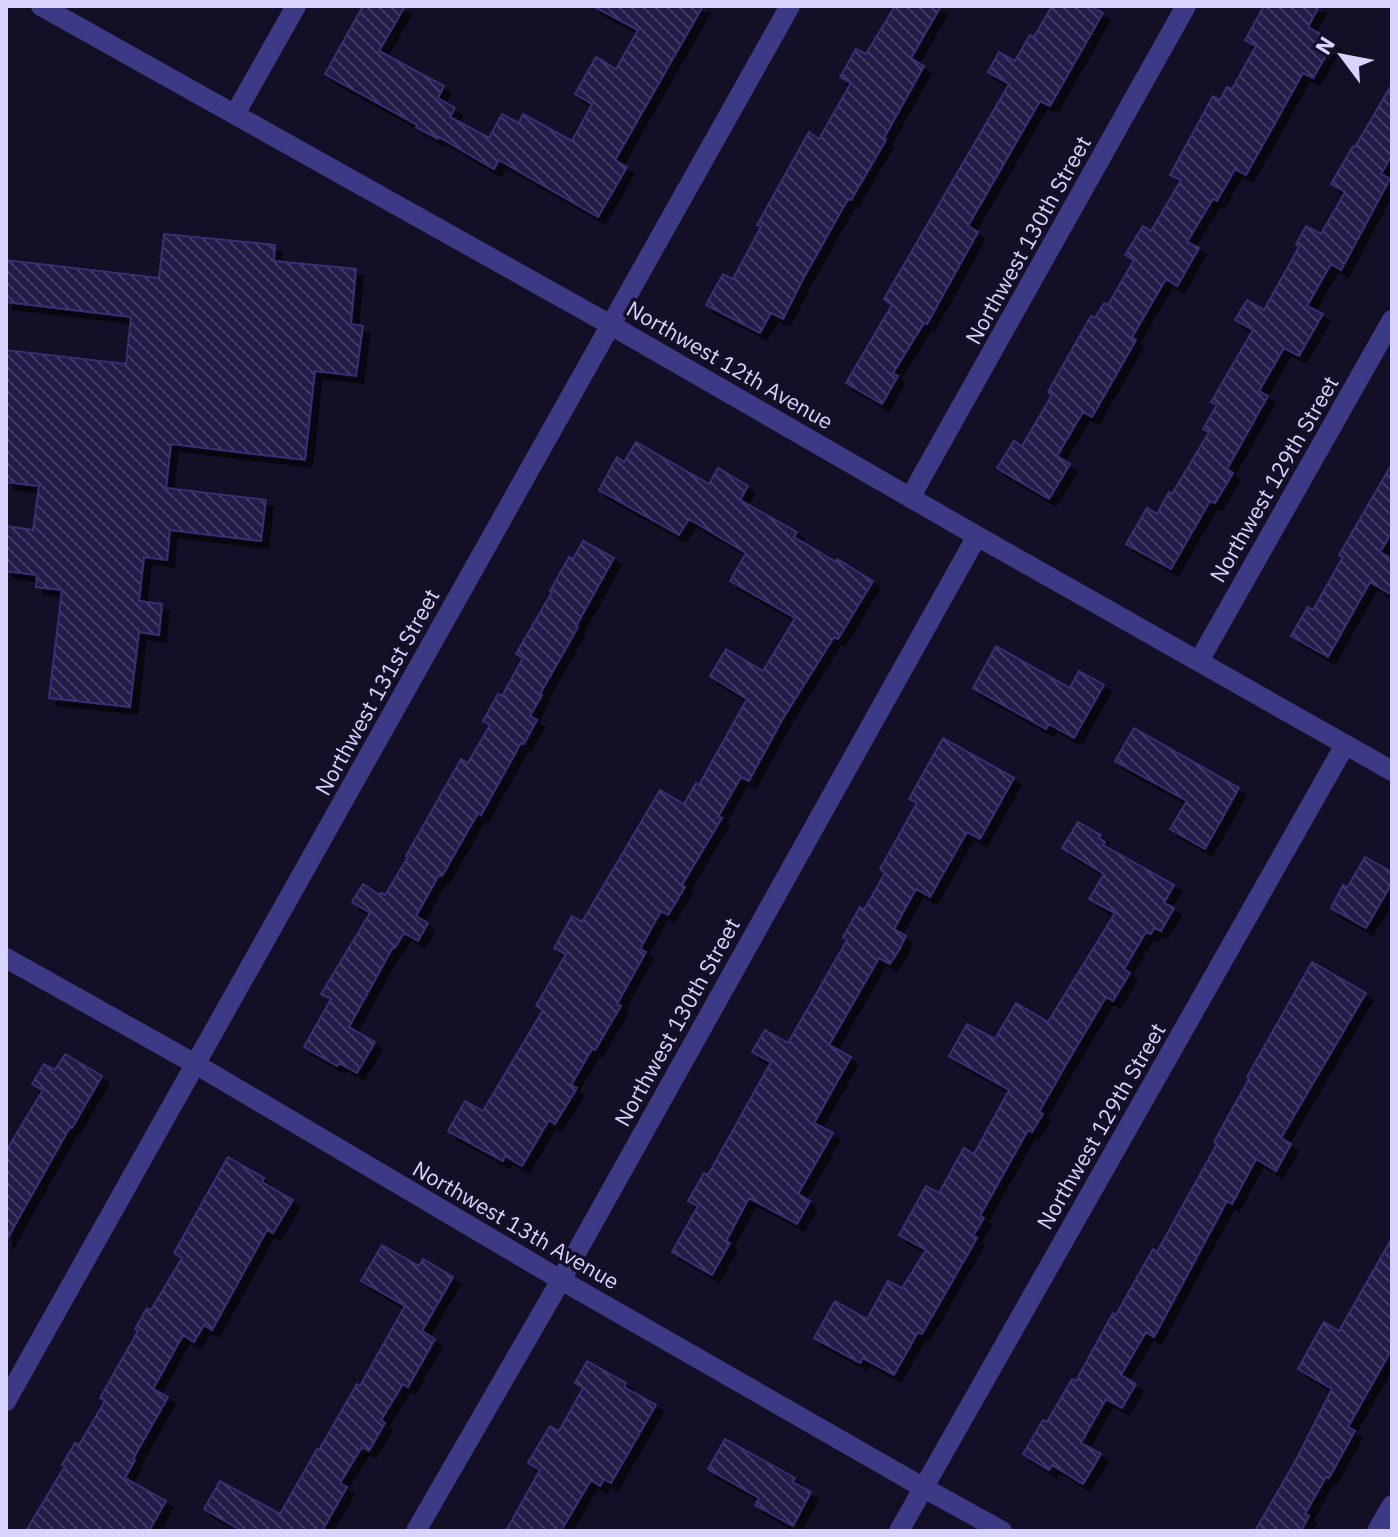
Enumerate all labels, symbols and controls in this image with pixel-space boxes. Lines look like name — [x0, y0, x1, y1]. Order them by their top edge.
north arrow — [1302, 16, 1382, 96]
text: N — [1308, 31, 1341, 60]
street label: Northwest 130th Street — [958, 130, 1097, 349]
street label: Northwest 12th Avenue — [622, 294, 839, 436]
street label: Northwest 129th Street — [1203, 370, 1345, 587]
street label: Northwest 131st Street — [308, 583, 445, 800]
street label: Northwest 130th Street — [607, 912, 746, 1131]
street label: Northwest 129th Street — [1030, 1017, 1172, 1234]
street label: Northwest 13th Avenue — [408, 1154, 625, 1296]

